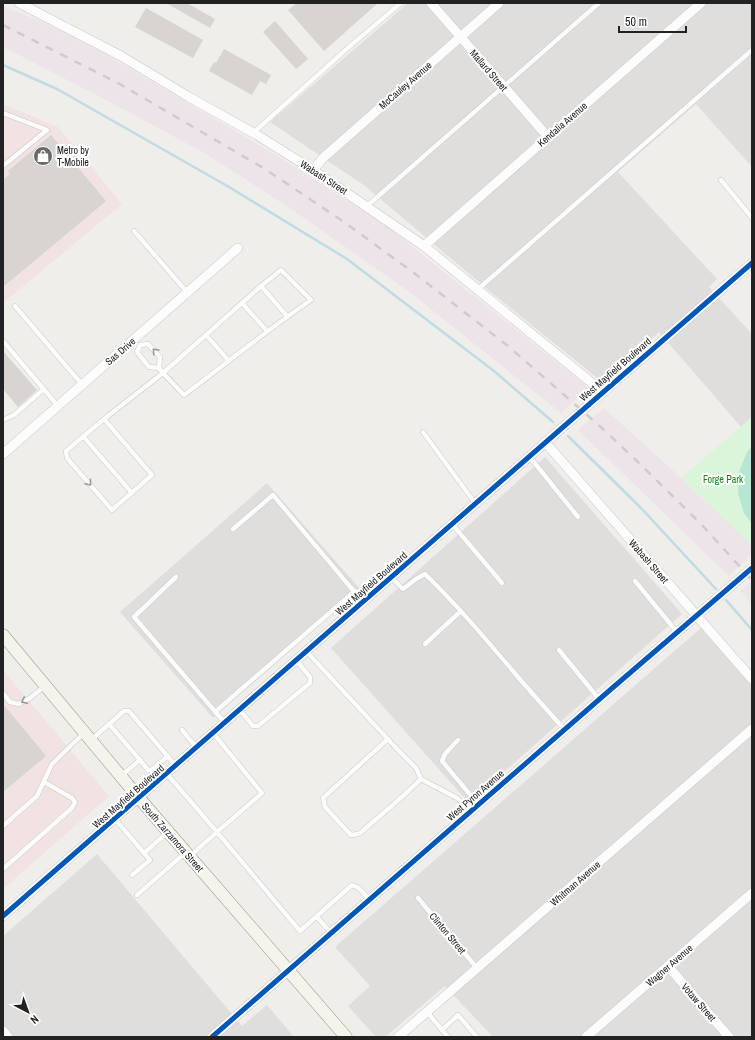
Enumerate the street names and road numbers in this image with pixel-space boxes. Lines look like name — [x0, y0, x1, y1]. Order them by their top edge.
street label: Mallard Street — [467, 47, 511, 94]
street label: McCauley Avenue — [376, 59, 435, 112]
street label: Kendalia Avenue — [535, 99, 590, 150]
street label: Wabash Street — [298, 157, 350, 198]
street label: Sas Drive — [102, 334, 139, 368]
street label: West Mayfield Boulevard — [577, 335, 654, 404]
street label: Wabash Street — [626, 537, 672, 586]
street label: West Mayfield Boulevard — [333, 549, 410, 618]
street label: West Mayfield Boulevard — [90, 762, 167, 831]
street label: West Pyron Avenue — [444, 767, 507, 824]
street label: South Zarzamora Street — [139, 800, 207, 875]
street label: Whitman Avenue — [548, 858, 603, 909]
street label: Clinton Street — [427, 910, 469, 957]
street label: Wagner Avenue — [643, 941, 696, 989]
street label: Votaw Street — [678, 981, 719, 1025]

